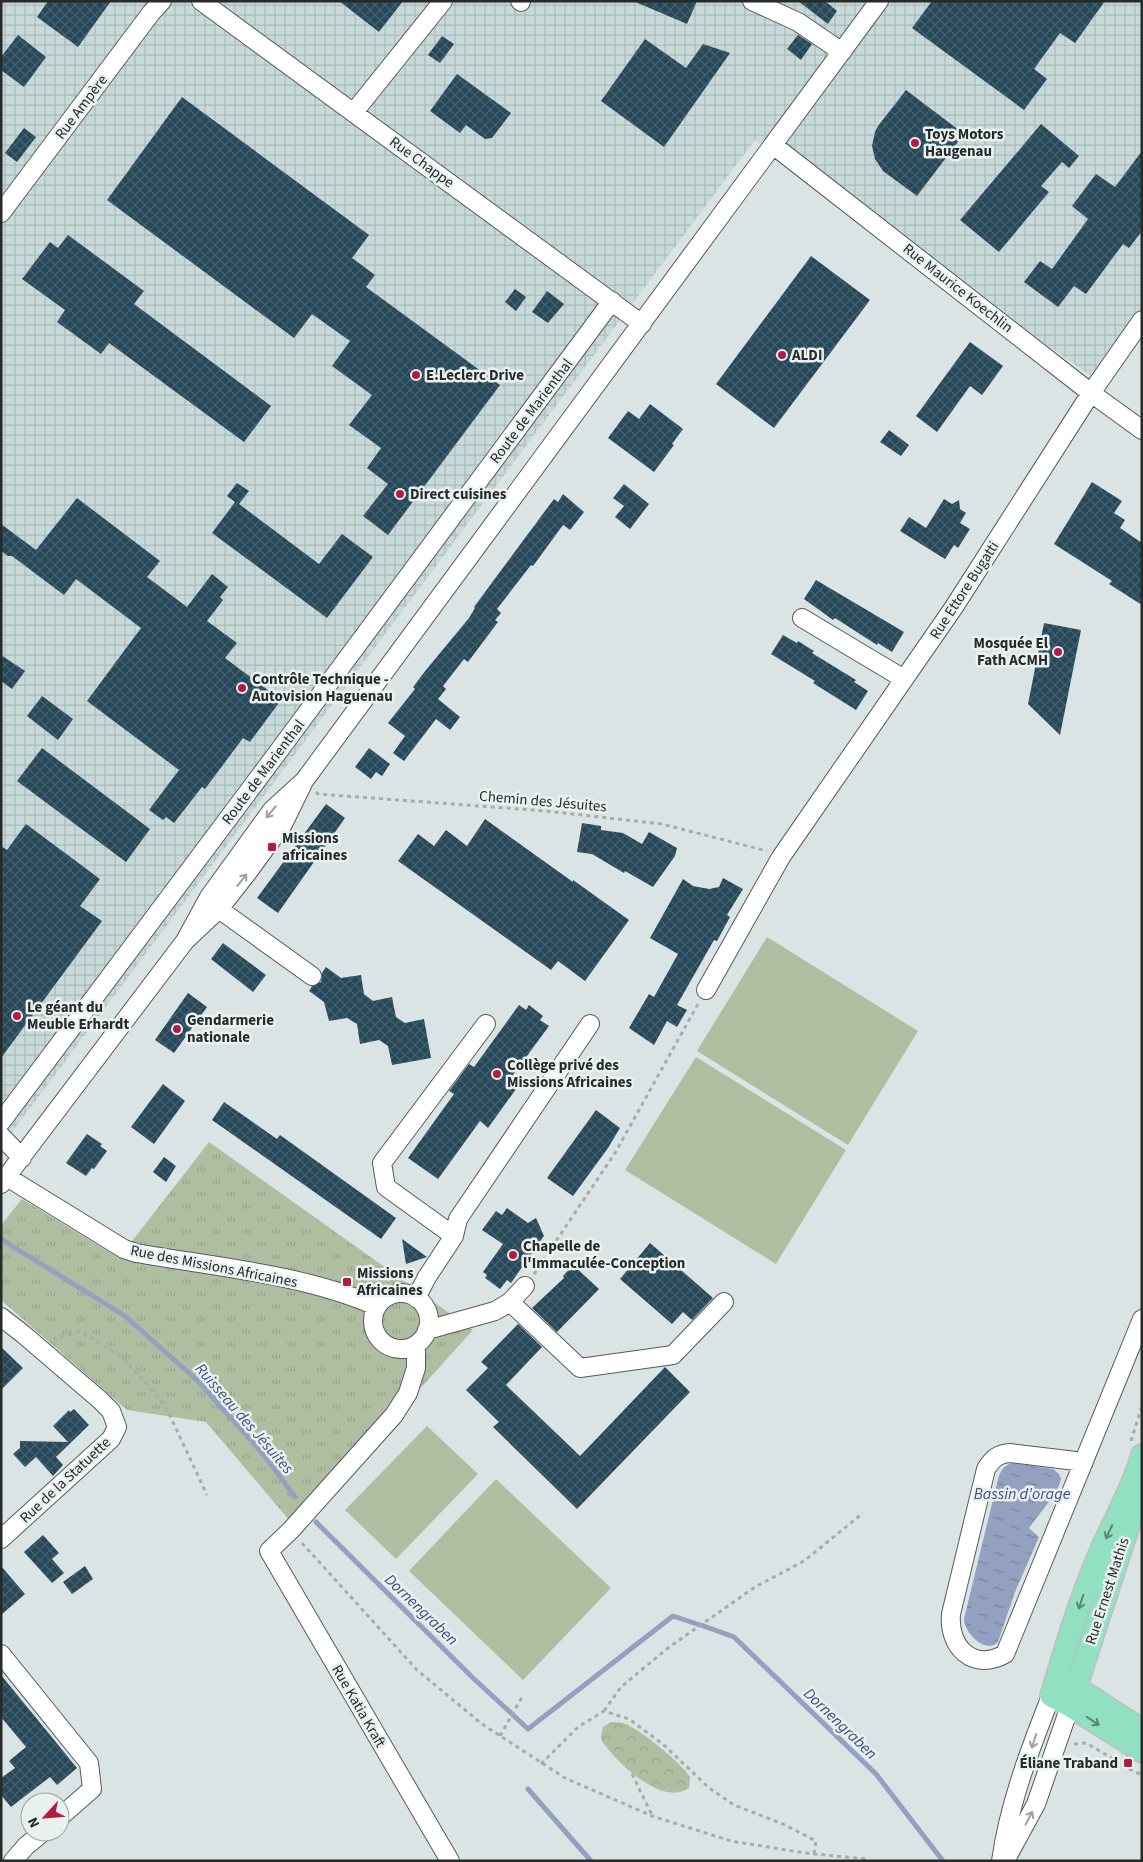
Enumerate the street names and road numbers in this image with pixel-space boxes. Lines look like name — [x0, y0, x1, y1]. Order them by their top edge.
street label: Rue Ampère — [50, 71, 113, 144]
street label: Rue Chappe — [385, 132, 458, 193]
street label: Rue Maurice Koechlin — [898, 239, 1017, 338]
street label: Route de Marienthal — [485, 354, 578, 468]
street label: Rue Ettore Bugatti — [925, 537, 1004, 643]
street label: Route de Marienthal — [217, 715, 310, 829]
street label: Chemin des Jésuites — [478, 785, 608, 818]
street label: Rue des Missions Africaines — [129, 1240, 299, 1293]
street label: Rue de la Statuette — [15, 1433, 116, 1528]
street label: Rue Ernest Mathis — [1080, 1535, 1135, 1647]
street label: Rue Katia Kraft — [326, 1661, 391, 1752]

